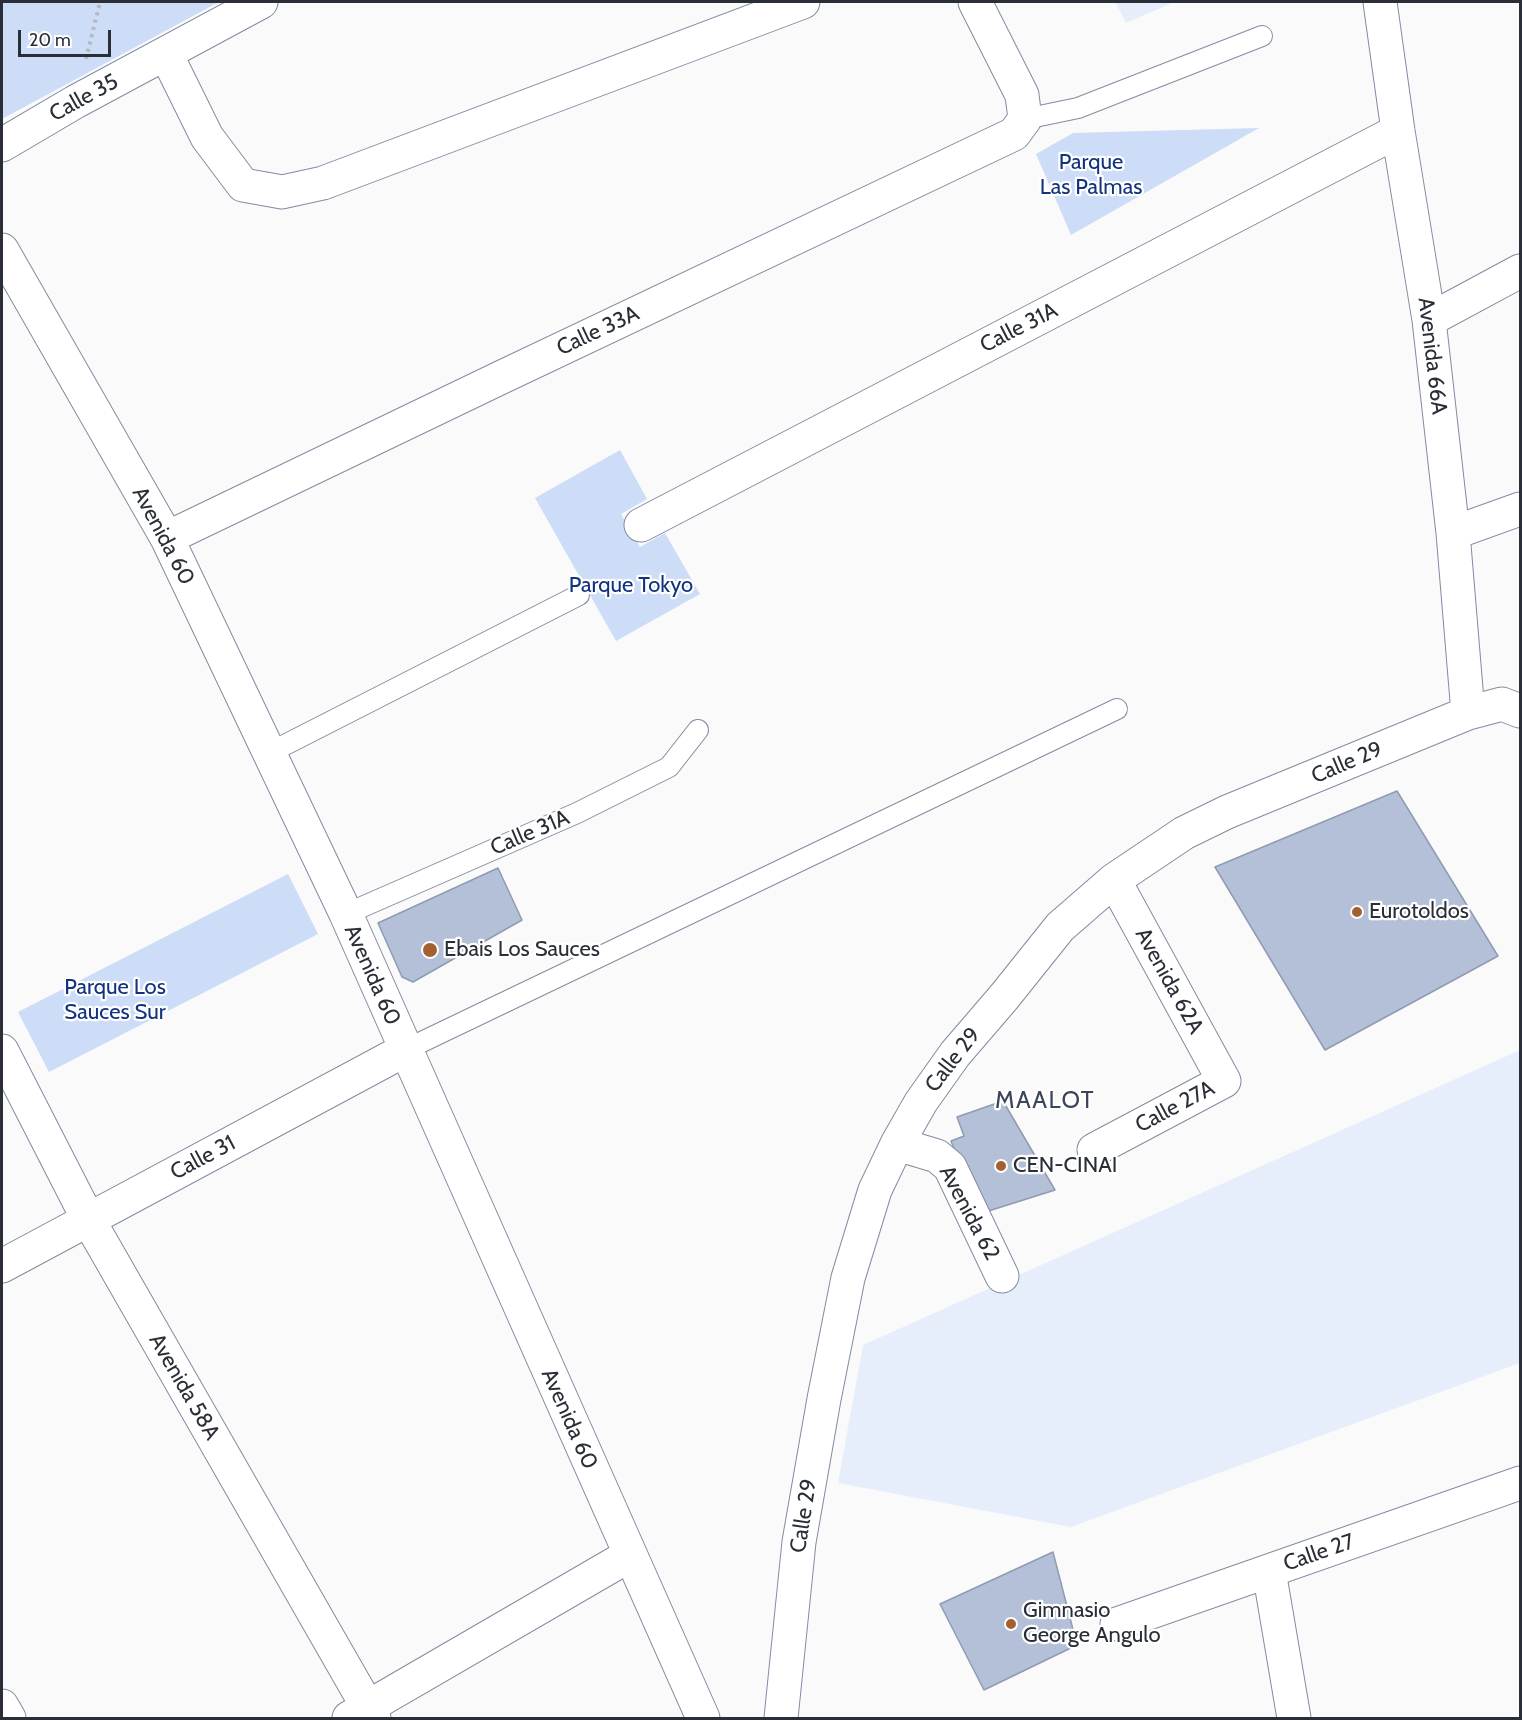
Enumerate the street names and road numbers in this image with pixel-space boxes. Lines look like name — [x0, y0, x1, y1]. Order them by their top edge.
street label: Calle 35 — [45, 68, 123, 128]
street label: Avenida 66A — [1412, 296, 1452, 416]
street label: Calle 31A — [976, 297, 1062, 359]
street label: Calle 33A — [553, 300, 643, 362]
street label: Avenida 60 — [126, 482, 200, 590]
street label: Calle 29 — [1307, 736, 1387, 790]
street label: Calle 31A — [487, 805, 573, 861]
street label: Avenida 60 — [338, 921, 406, 1029]
street label: Avenida 62A — [1129, 923, 1209, 1039]
street label: Calle 29 — [920, 1022, 986, 1098]
street label: Calle 27A — [1131, 1075, 1219, 1139]
street label: Calle 31 — [166, 1130, 240, 1186]
street label: Avenida 62 — [933, 1161, 1005, 1265]
street label: Avenida 58A — [143, 1329, 225, 1445]
street label: Avenida 60 — [535, 1365, 603, 1473]
street label: Calle 29 — [785, 1477, 823, 1555]
street label: Calle 27 — [1280, 1529, 1358, 1577]

